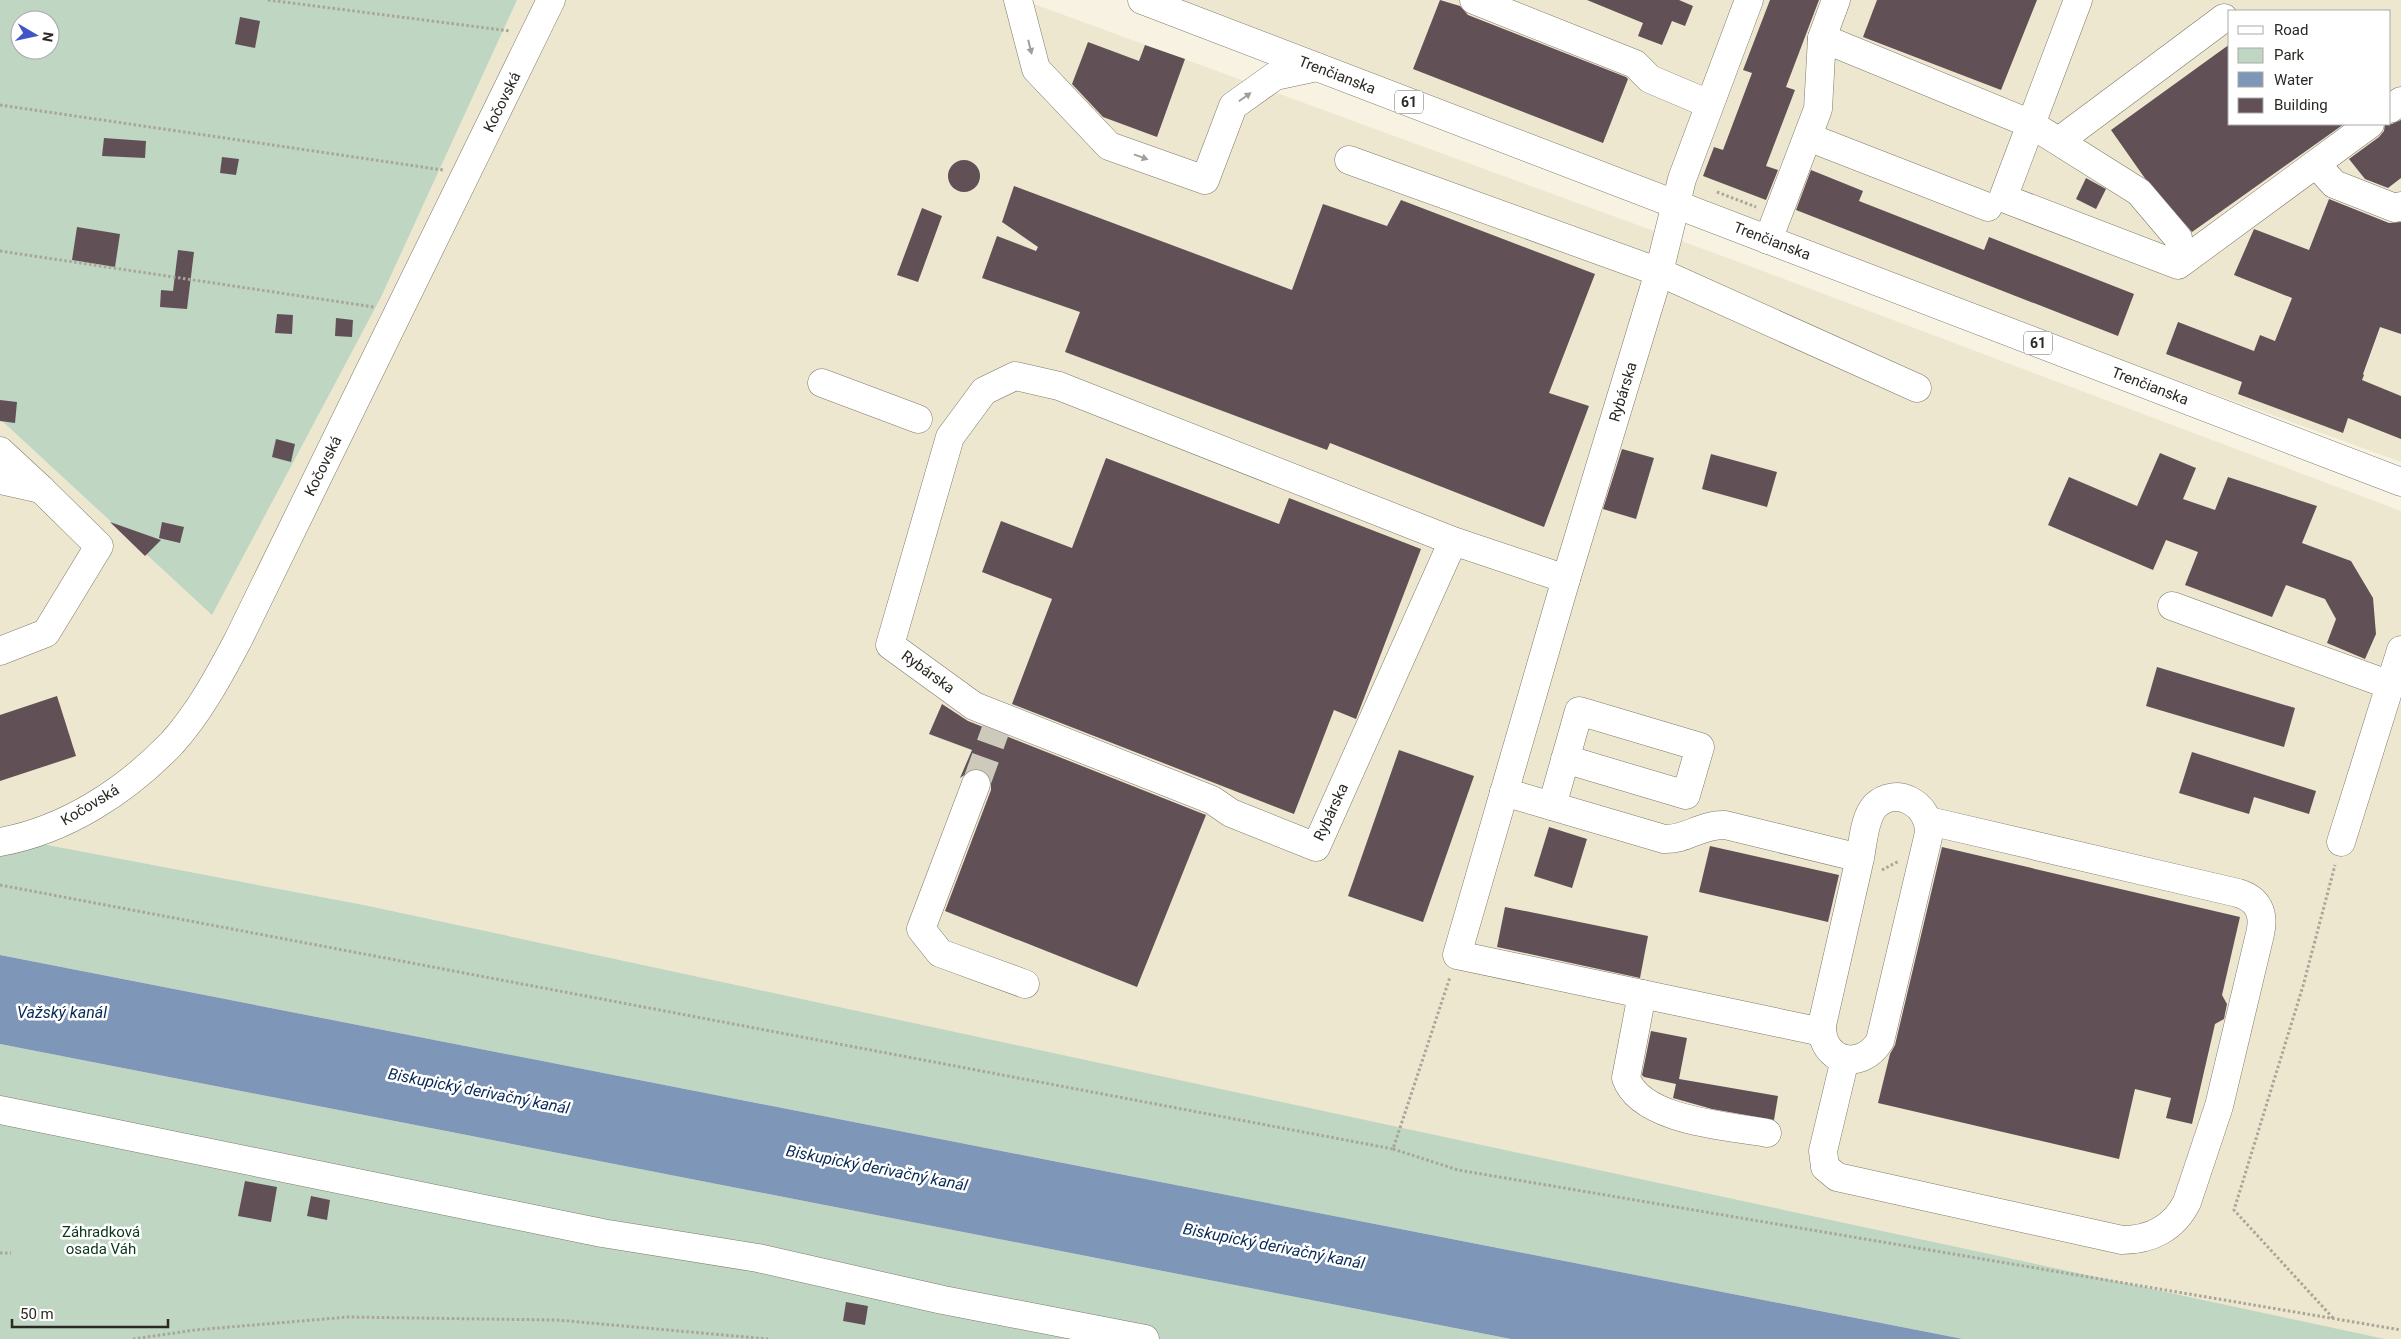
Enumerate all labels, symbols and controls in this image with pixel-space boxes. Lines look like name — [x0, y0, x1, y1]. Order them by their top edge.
north arrow — [10, 10, 60, 60]
legend — [2228, 10, 2391, 125]
text: Road — [2274, 21, 2308, 39]
text: N — [39, 31, 57, 43]
one-way arrow — [1026, 40, 1034, 55]
text: Park — [2274, 46, 2305, 64]
street label: Trenčianska — [1296, 52, 1378, 98]
street label: Kočovská — [480, 69, 524, 135]
text: Water — [2274, 71, 2313, 89]
road number: 61 — [1395, 90, 1423, 114]
one-way arrow — [1239, 92, 1252, 102]
text: Building — [2274, 96, 2328, 114]
one-way arrow — [1134, 153, 1149, 161]
street label: Trenčianska — [1731, 218, 1813, 264]
road number: 61 — [2024, 332, 2052, 354]
street label: Rybárska — [1605, 360, 1641, 424]
street label: Trenčianska — [2109, 363, 2191, 409]
street label: Kočovská — [301, 433, 345, 499]
street label: Rybárska — [898, 647, 958, 697]
street label: Rybárska — [1310, 780, 1352, 844]
street label: Kočovská — [58, 781, 122, 829]
water label: Važský kanál — [17, 1003, 107, 1022]
water label: Biskupický derivačný kanál — [387, 1064, 572, 1118]
water label: Biskupický derivačný kanál — [785, 1141, 970, 1195]
water label: Biskupický derivačný kanál — [1182, 1219, 1367, 1273]
park label: Záhradková osada Váh — [62, 1223, 140, 1258]
scale bar — [12, 1296, 169, 1328]
text: 50 m — [20, 1305, 54, 1323]

